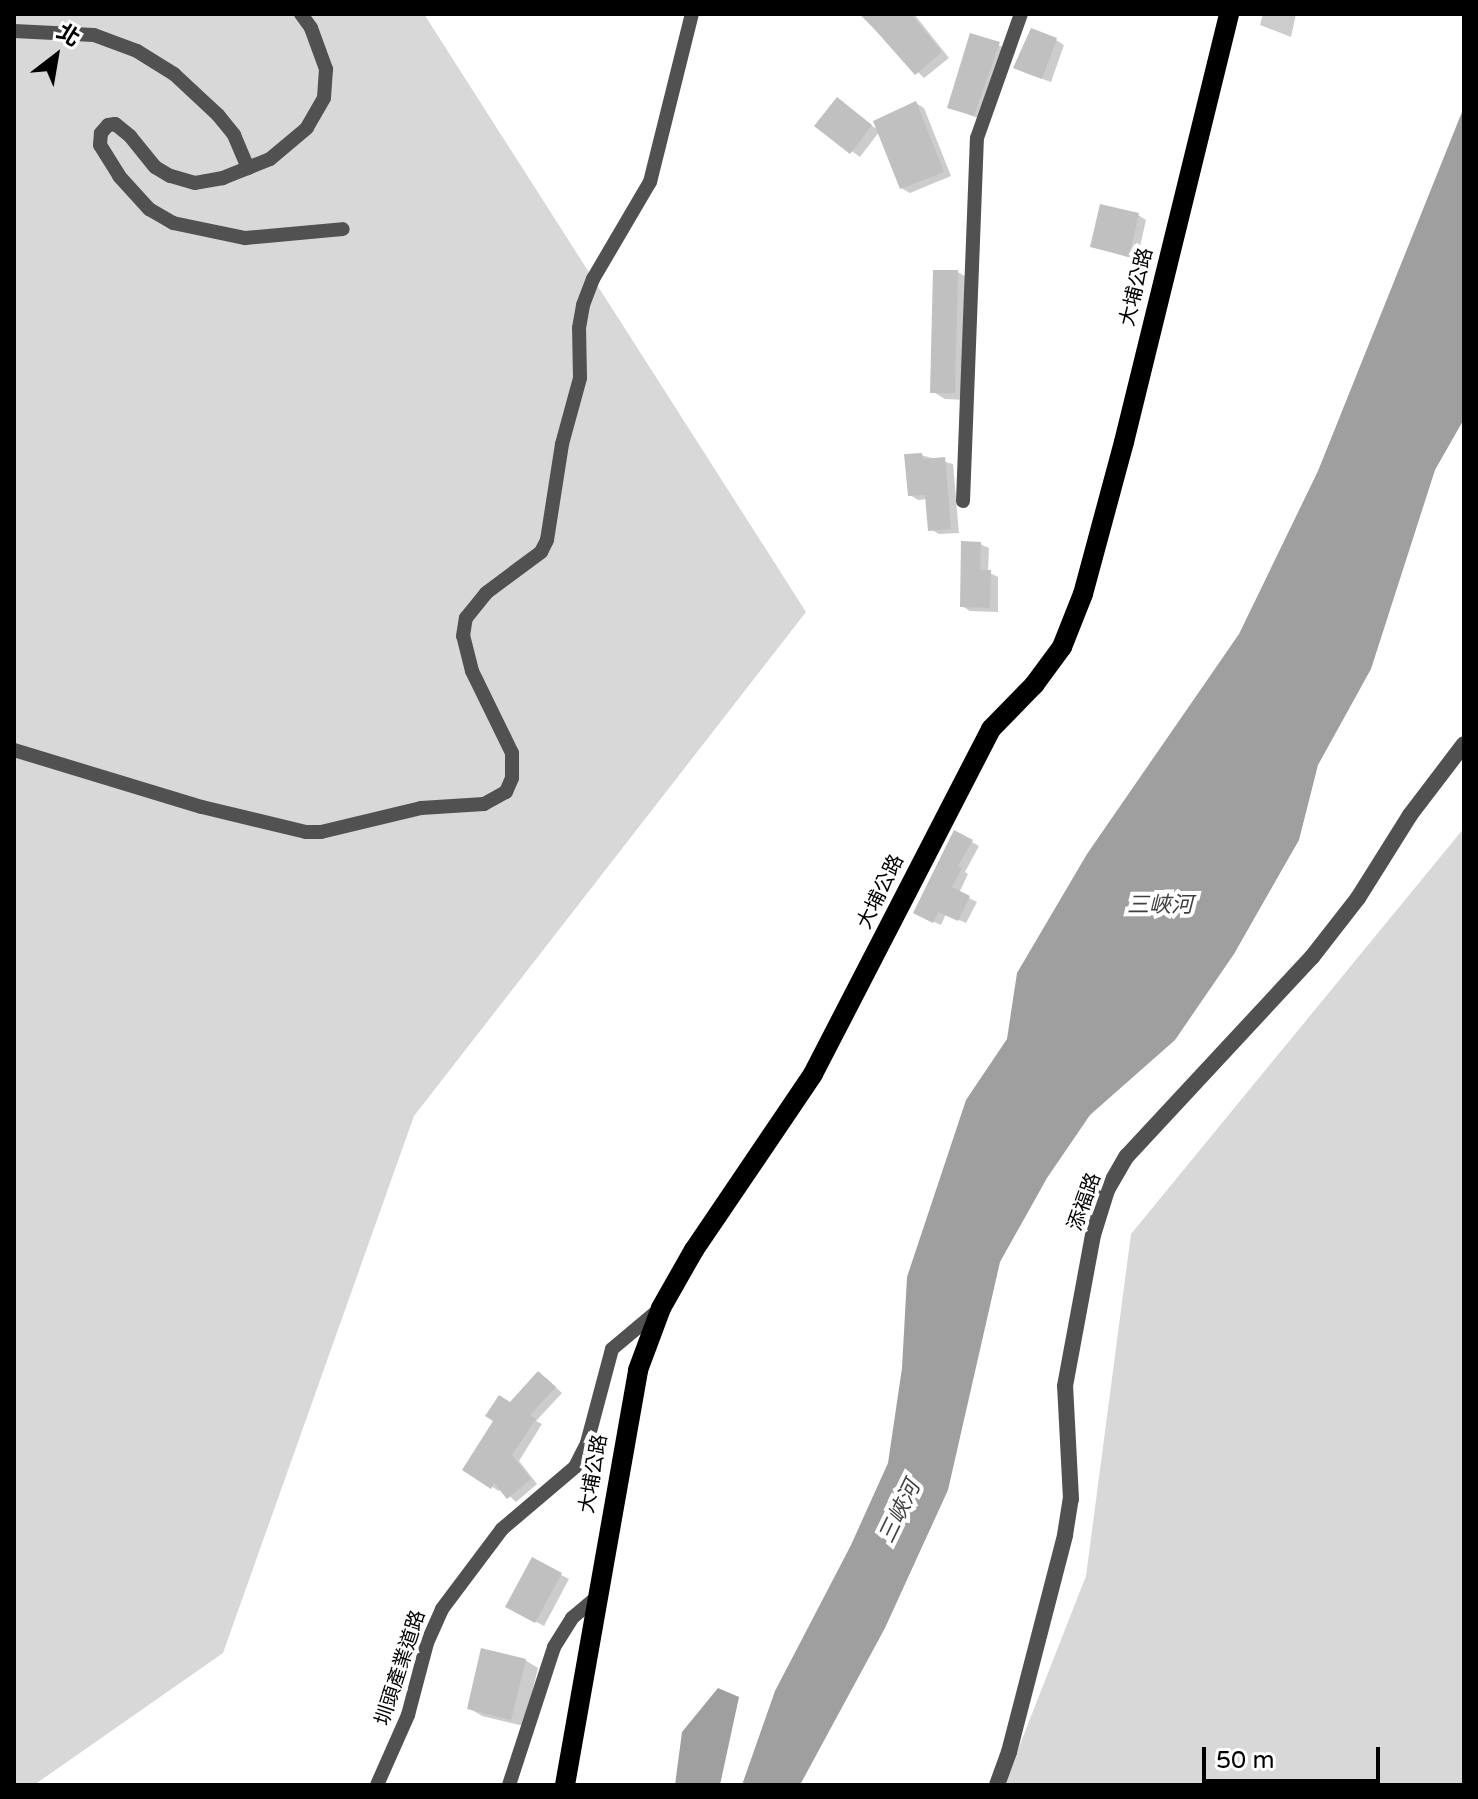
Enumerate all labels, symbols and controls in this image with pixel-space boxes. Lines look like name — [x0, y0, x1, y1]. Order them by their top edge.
north arrow — [16, 16, 96, 96]
text: 北 — [52, 19, 84, 52]
street label: 大埔公路 — [1116, 245, 1158, 329]
street label: 大埔公路 — [853, 851, 909, 933]
water label: 三峽河 — [1127, 893, 1193, 919]
street label: 添福路 — [1063, 1170, 1107, 1234]
street label: 大埔公路 — [575, 1433, 613, 1515]
water label: 三峽河 — [874, 1477, 926, 1547]
street label: 圳頭產業道路 — [371, 1607, 431, 1729]
scale bar — [1206, 1731, 1384, 1781]
text: 50 m — [1216, 1746, 1274, 1775]

